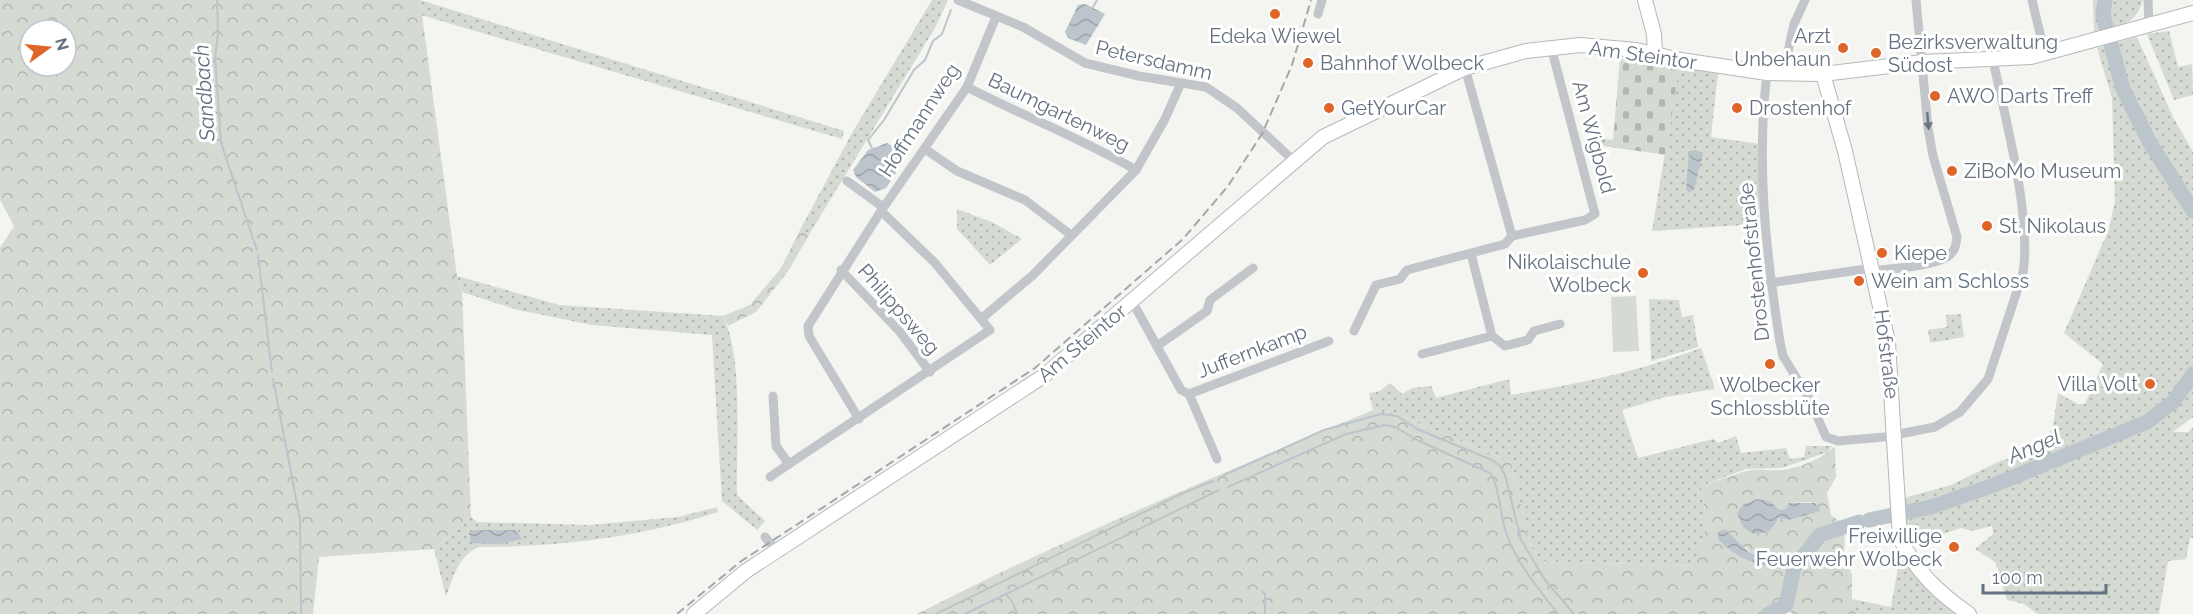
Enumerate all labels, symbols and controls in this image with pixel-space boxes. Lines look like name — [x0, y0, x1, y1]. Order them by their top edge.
marker: Edeka Wiewel — [1268, 7, 1282, 21]
north arrow — [18, 18, 78, 78]
place label: Edeka Wiewel — [1209, 24, 1341, 48]
place label: Arzt Unbehaun — [1734, 24, 1831, 71]
place label: Bezirksverwaltung Südost — [1888, 30, 2058, 77]
street label: Petersdamm — [1093, 35, 1215, 85]
text: N — [51, 36, 73, 53]
street label: Am Steintor — [1588, 36, 1698, 74]
marker: Arzt Unbehaun — [1836, 41, 1850, 55]
water label: Sandbach — [188, 44, 220, 143]
marker: Bezirksverwaltung Südost — [1869, 46, 1883, 60]
place label: Bahnhof Wolbeck — [1320, 51, 1484, 75]
marker: Bahnhof Wolbeck — [1301, 56, 1315, 70]
street label: Hoffmannweg — [873, 59, 965, 181]
street label: Baumgartenweg — [984, 67, 1134, 157]
street label: Am Wigbold — [1567, 78, 1621, 196]
place label: AWO Darts Treff — [1947, 84, 2094, 108]
marker: AWO Darts Treff — [1928, 89, 1942, 103]
place label: GetYourCar — [1341, 96, 1446, 120]
place label: Drostenhof — [1749, 96, 1853, 120]
marker: GetYourCar — [1322, 101, 1336, 115]
marker: Drostenhof — [1730, 101, 1744, 115]
one-way arrow — [1923, 111, 1933, 130]
place label: ZiBoMo Museum — [1964, 159, 2121, 183]
marker: ZiBoMo Museum — [1945, 164, 1959, 178]
street label: Drostenhofstraße — [1734, 181, 1774, 343]
place label: St. Nikolaus — [1999, 214, 2106, 238]
marker: St. Nikolaus — [1980, 219, 1994, 233]
place label: Kiepe — [1894, 241, 1947, 265]
marker: Kiepe — [1875, 246, 1889, 260]
place label: Nikolaischule Wolbeck — [1507, 250, 1631, 297]
street label: Philippsweg — [853, 259, 945, 359]
marker: Nikolaischule Wolbeck — [1636, 266, 1650, 280]
place label: Wein am Schloss — [1871, 269, 2029, 293]
marker: Wein am Schloss — [1852, 274, 1866, 288]
street label: Am Steintor — [1033, 299, 1131, 387]
street label: Hofstraße — [1870, 308, 1904, 400]
street label: Juffernkamp — [1194, 319, 1310, 383]
marker: Wolbecker Schlossblüte — [1763, 357, 1777, 371]
place label: Villa Volt — [2058, 372, 2138, 396]
place label: Wolbecker Schlossblüte — [1710, 373, 1830, 420]
marker: Villa Volt — [2143, 377, 2157, 391]
water label: Angel — [2003, 424, 2064, 469]
place label: Freiwillige Feuerwehr Wolbeck — [1756, 524, 1942, 571]
marker: Freiwillige Feuerwehr Wolbeck — [1947, 540, 1961, 554]
scale bar — [1983, 557, 2106, 595]
text: 100 m — [1992, 567, 2043, 588]

